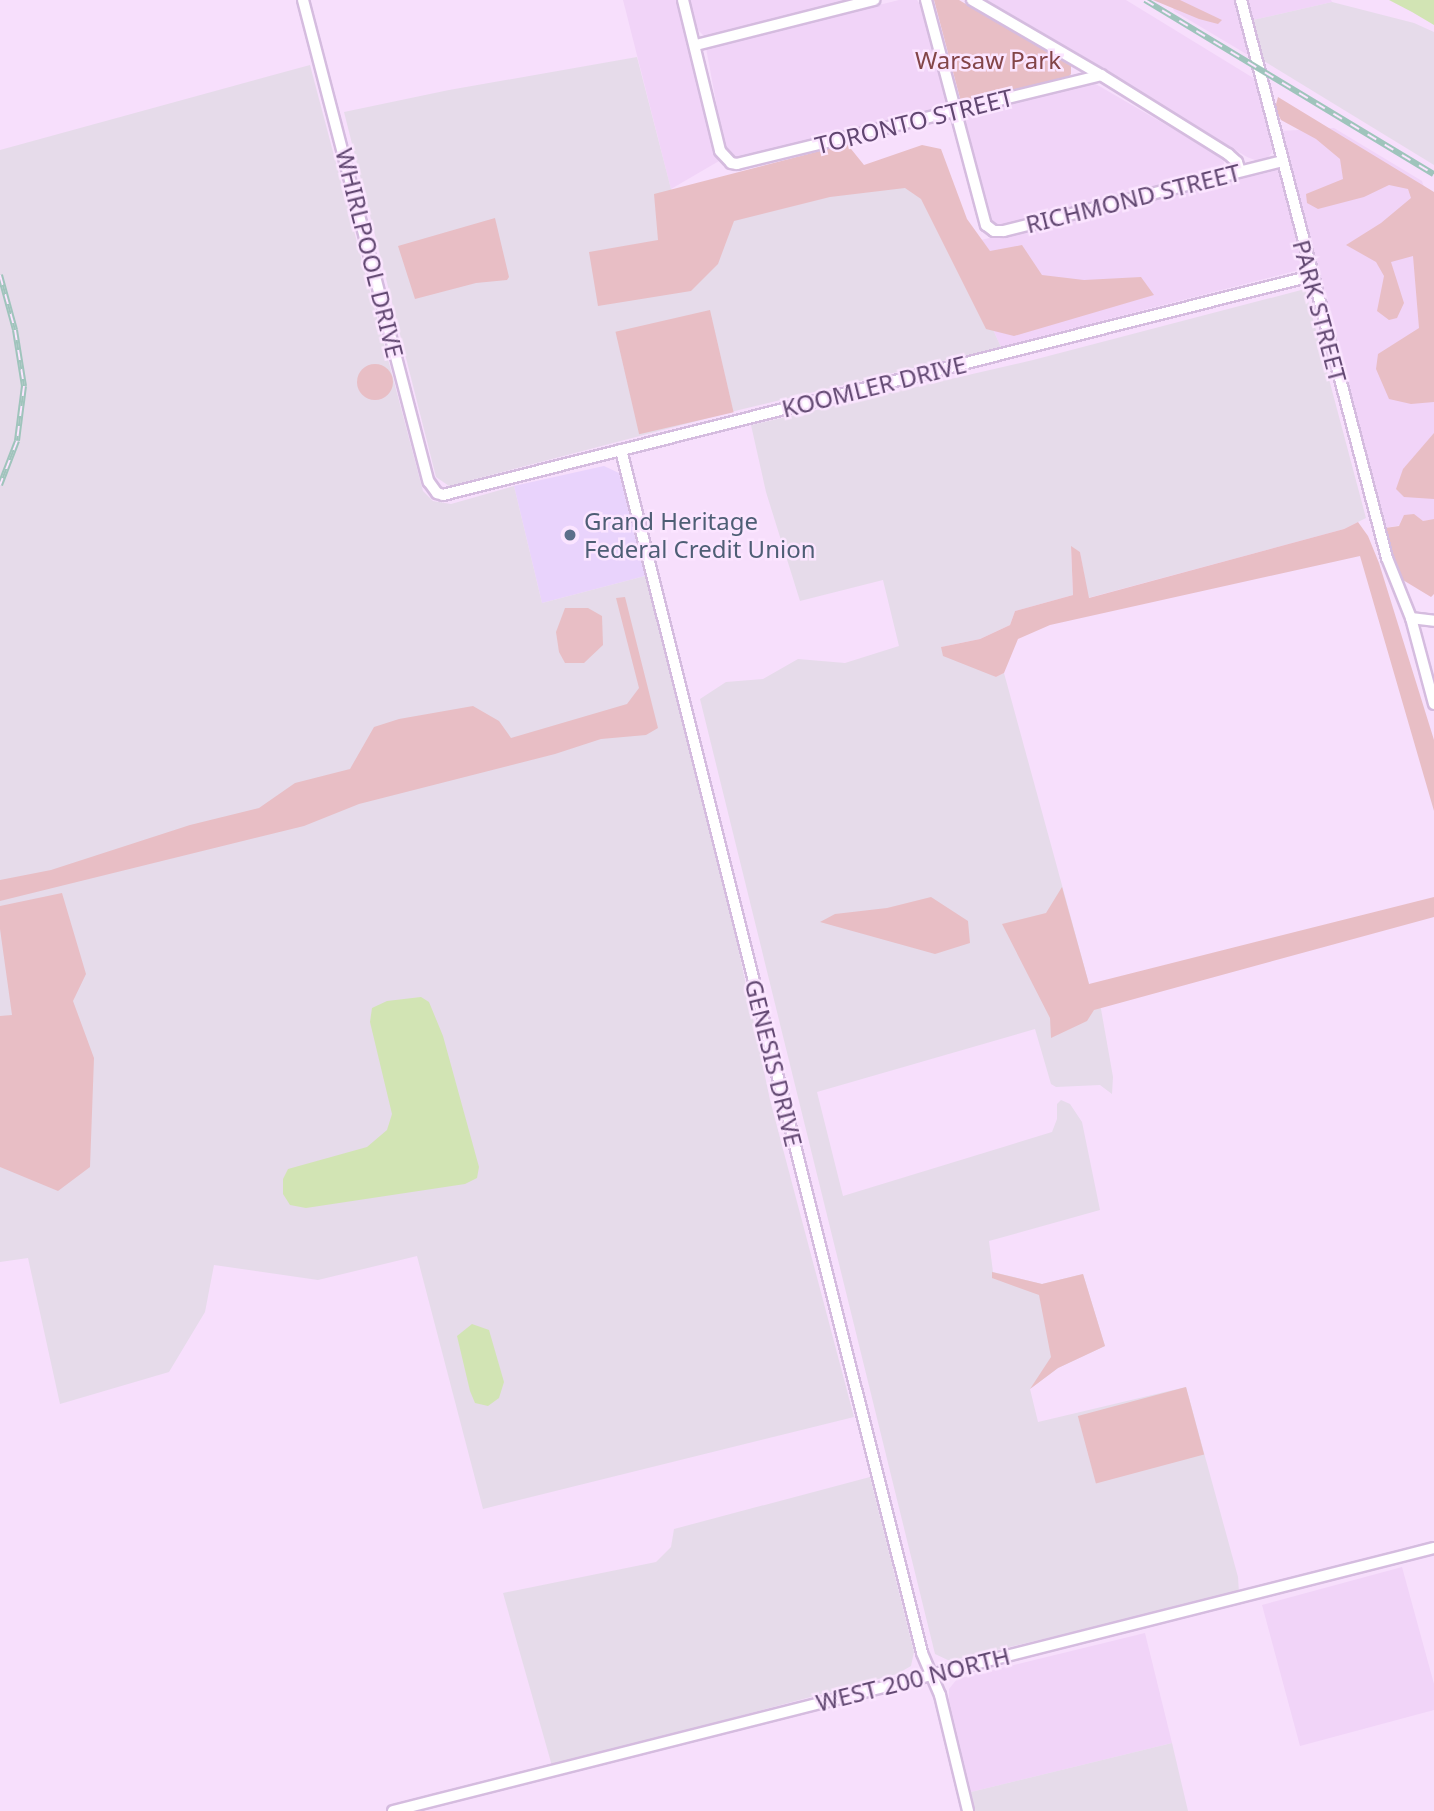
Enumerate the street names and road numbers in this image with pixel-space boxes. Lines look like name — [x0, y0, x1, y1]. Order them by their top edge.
street label: TORONTO STREET — [812, 82, 1016, 160]
street label: WHIRLPOOL DRIVE — [330, 145, 410, 361]
street label: RICHMOND STREET — [1023, 157, 1243, 239]
street label: PARK STREET — [1287, 237, 1353, 385]
street label: KOOMLER DRIVE — [779, 349, 969, 423]
street label: GENESIS DRIVE — [739, 976, 809, 1150]
street label: WEST 200 NORTH — [813, 1641, 1013, 1717]

